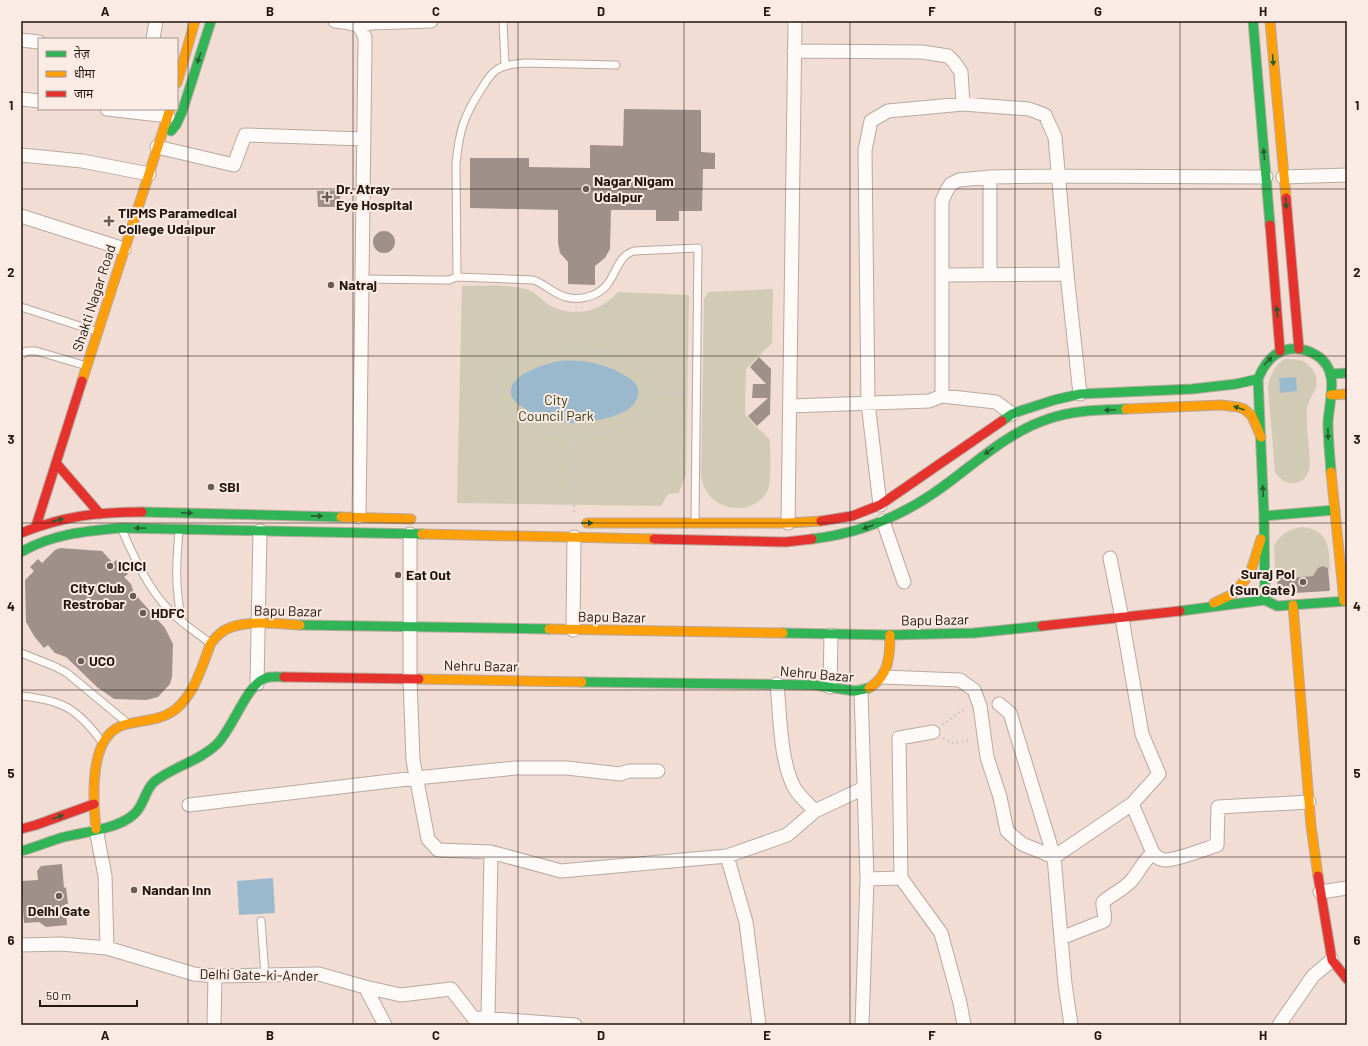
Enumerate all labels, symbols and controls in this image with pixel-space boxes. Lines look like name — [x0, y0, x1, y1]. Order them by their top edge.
text: A — [101, 3, 110, 19]
text: B — [266, 3, 274, 19]
text: C — [432, 3, 440, 19]
text: D — [597, 3, 605, 19]
text: E — [763, 3, 771, 19]
text: F — [928, 3, 936, 19]
text: G — [1094, 3, 1102, 19]
text: H — [1259, 3, 1267, 19]
legend — [38, 38, 178, 110]
text: तेज़ — [74, 46, 91, 60]
one-way arrow — [196, 52, 202, 64]
one-way arrow — [1270, 54, 1277, 66]
text: धीमा — [74, 66, 96, 80]
text: जाम — [74, 86, 94, 100]
text: 1 — [9, 97, 13, 113]
text: 1 — [1355, 97, 1359, 113]
one-way arrow — [1260, 148, 1267, 161]
place label: Nagar Nigam Udaipur — [594, 172, 674, 205]
place label: Dr. Atray Eye Hospital — [336, 180, 412, 213]
marker: Nagar Nigam Udaipur — [581, 184, 591, 194]
marker: Dr. Atray Eye Hospital — [321, 191, 333, 203]
one-way arrow — [1282, 197, 1289, 209]
place label: TIPMS Paramedical College Udaipur — [118, 204, 237, 237]
marker: TIPMS Paramedical College Udaipur — [103, 215, 115, 227]
street label: Shakti Nagar Road — [68, 242, 119, 353]
text: 2 — [7, 264, 15, 280]
text: 2 — [1353, 264, 1361, 280]
place label: Natraj — [339, 276, 377, 293]
marker: Natraj — [326, 280, 336, 290]
one-way arrow — [1273, 306, 1280, 318]
one-way arrow — [1263, 356, 1273, 366]
park label: City Council Park — [518, 391, 594, 424]
one-way arrow — [1233, 404, 1245, 410]
one-way arrow — [1104, 406, 1116, 413]
one-way arrow — [1325, 428, 1331, 441]
text: 3 — [7, 431, 15, 447]
text: 3 — [1353, 431, 1361, 447]
one-way arrow — [984, 447, 995, 456]
place label: SBI — [219, 478, 240, 495]
marker: SBI — [206, 482, 216, 492]
one-way arrow — [1260, 484, 1266, 497]
one-way arrow — [181, 510, 194, 516]
one-way arrow — [311, 513, 324, 519]
one-way arrow — [52, 517, 64, 523]
one-way arrow — [581, 520, 594, 526]
one-way arrow — [861, 524, 873, 530]
one-way arrow — [133, 525, 146, 531]
place label: ICICI — [118, 557, 146, 574]
marker: ICICI — [105, 561, 115, 571]
place label: Suraj Pol (Sun Gate) — [1229, 565, 1295, 598]
place label: Eat Out — [406, 566, 451, 583]
marker: Eat Out — [393, 570, 403, 580]
marker: Suraj Pol (Sun Gate) — [1298, 577, 1308, 587]
place label: City Club Restrobar — [63, 579, 126, 612]
marker: City Club Restrobar — [128, 591, 138, 601]
text: 4 — [7, 598, 15, 614]
text: 4 — [1353, 598, 1361, 614]
street label: Bapu Bazar — [254, 601, 322, 620]
place label: HDFC — [151, 604, 185, 621]
street label: Bapu Bazar — [578, 607, 646, 626]
marker: HDFC — [138, 608, 148, 618]
street label: Bapu Bazar — [901, 610, 969, 629]
place label: UCO — [89, 652, 115, 669]
marker: UCO — [76, 656, 86, 666]
street label: Nehru Bazar — [444, 656, 518, 675]
street label: Nehru Bazar — [779, 662, 855, 685]
text: 5 — [7, 765, 15, 781]
text: 5 — [1353, 765, 1361, 781]
one-way arrow — [52, 814, 64, 820]
place label: Nandan Inn — [142, 881, 211, 898]
marker: Nandan Inn — [129, 885, 139, 895]
marker: Delhi Gate — [54, 891, 64, 901]
place label: Delhi Gate — [28, 902, 91, 919]
text: 6 — [8, 932, 15, 948]
text: 6 — [1354, 932, 1361, 948]
street label: Delhi Gate-ki-Ander — [199, 965, 319, 984]
scale bar — [40, 982, 137, 1008]
text: 50 m — [46, 988, 71, 1002]
text: A — [101, 1027, 110, 1043]
text: B — [266, 1027, 274, 1043]
text: C — [432, 1027, 440, 1043]
text: D — [597, 1027, 605, 1043]
text: E — [763, 1027, 771, 1043]
text: F — [928, 1027, 936, 1043]
text: G — [1094, 1027, 1102, 1043]
text: H — [1259, 1027, 1267, 1043]

